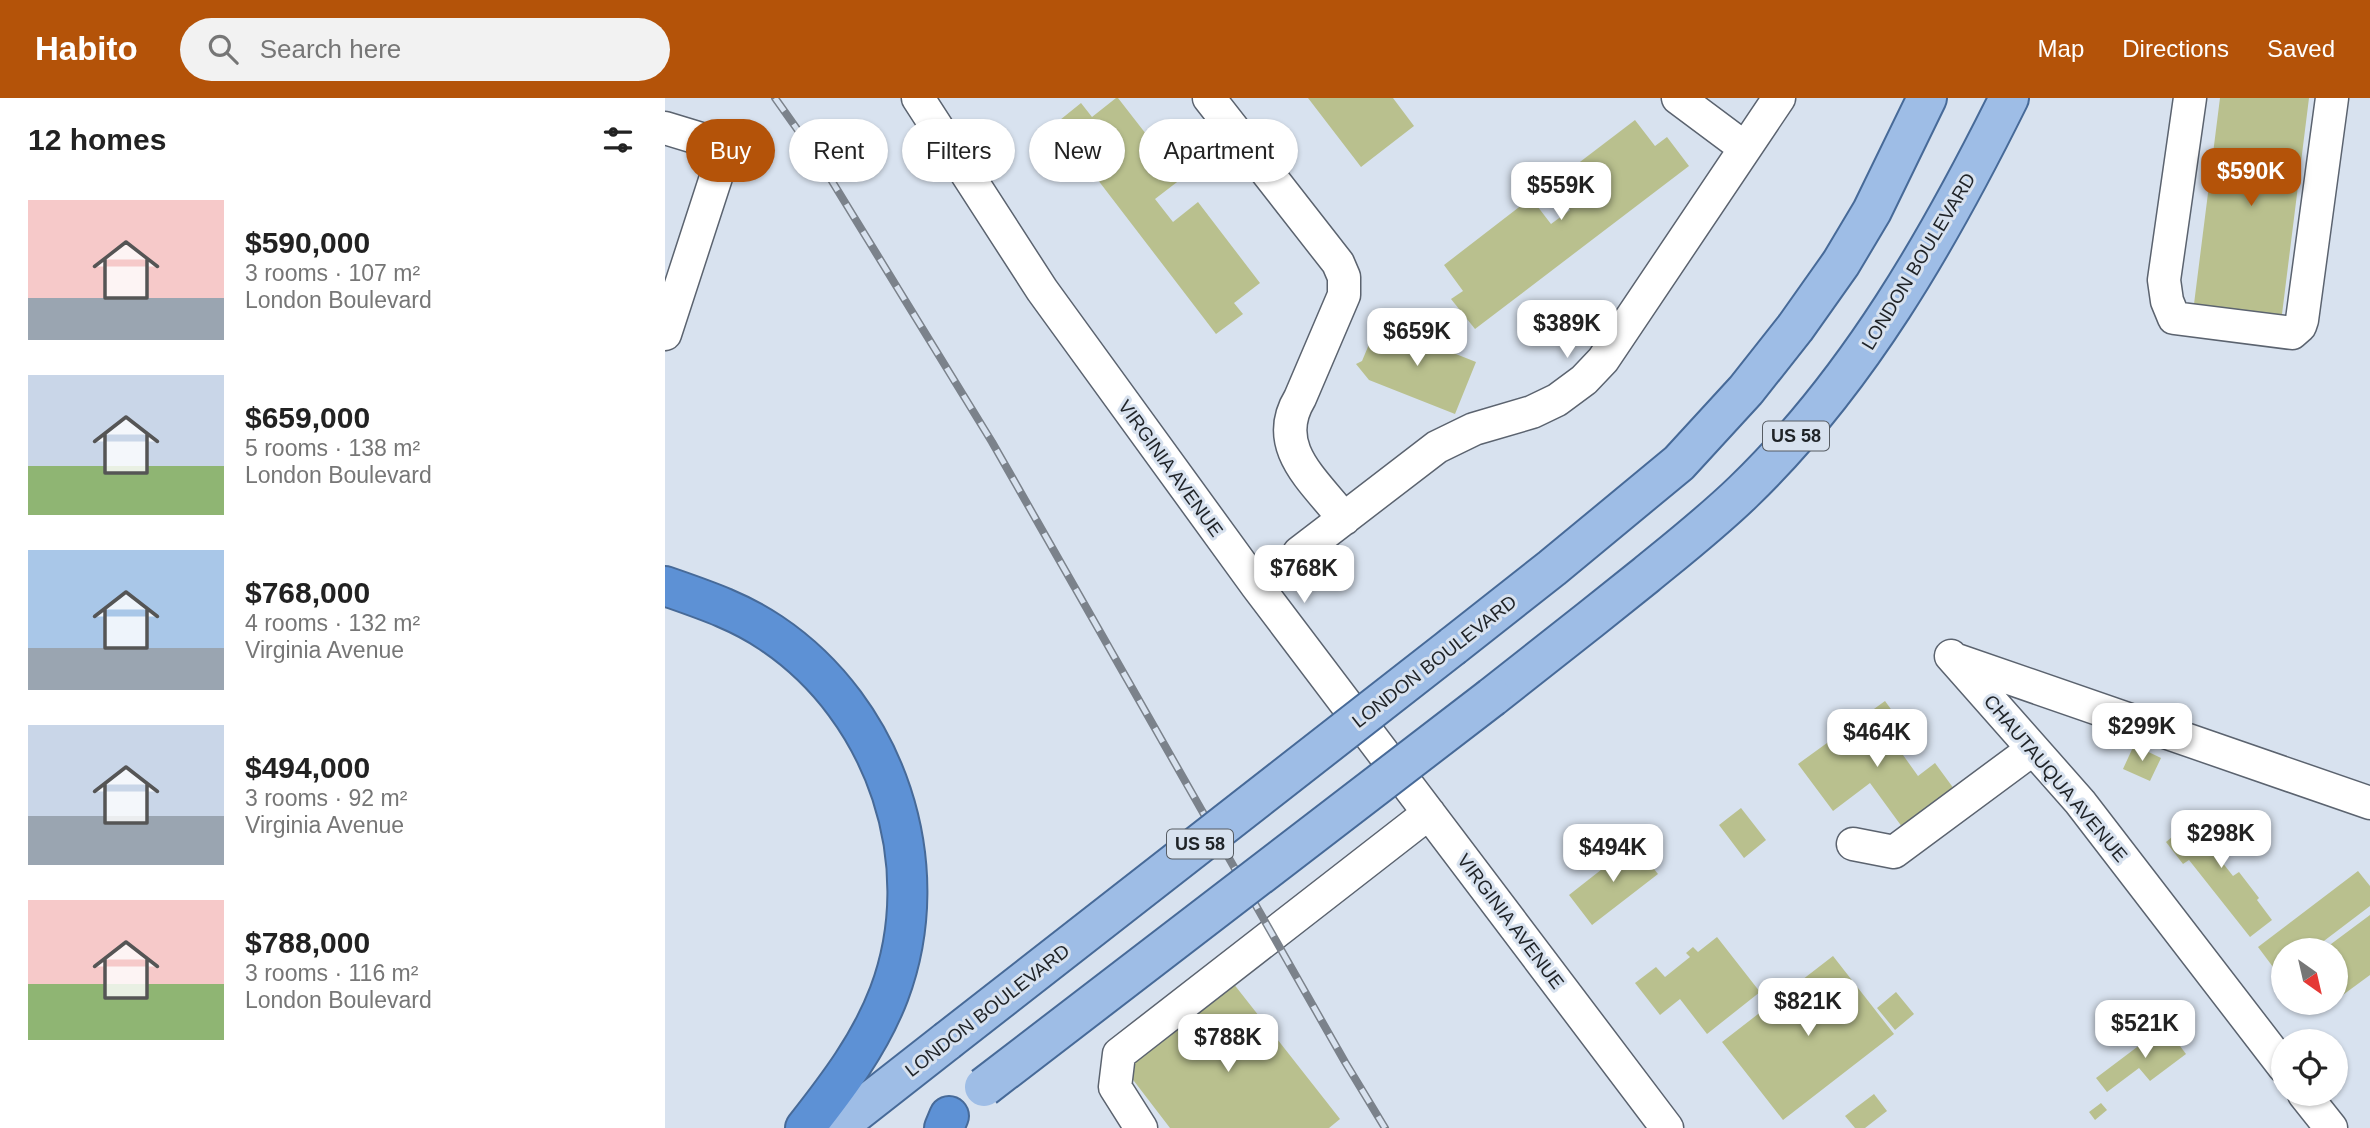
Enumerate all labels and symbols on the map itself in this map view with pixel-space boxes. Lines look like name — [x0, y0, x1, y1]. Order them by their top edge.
pin: $590K — [2202, 148, 2300, 208]
pin: $559K — [1512, 162, 1610, 222]
street label: LONDON BOULEVARD — [1857, 169, 1980, 353]
pin: $389K — [1518, 300, 1616, 360]
pin: $659K — [1368, 308, 1466, 368]
street label: VIRGINIA AVENUE — [1114, 396, 1227, 541]
road number: US 58 — [1763, 422, 1829, 450]
pin: $768K — [1255, 546, 1353, 605]
street label: LONDON BOULEVARD — [1348, 591, 1521, 732]
street label: CHAUTAUQUA AVENUE — [1980, 691, 2132, 866]
pin: $299K — [2093, 704, 2191, 763]
pin: $464K — [1828, 710, 1926, 769]
pin: $298K — [2172, 810, 2270, 870]
pin: $494K — [1564, 824, 1662, 884]
road number: US 58 — [1167, 830, 1233, 858]
street label: VIRGINIA AVENUE — [1453, 850, 1568, 993]
north arrow — [2271, 938, 2349, 1015]
street label: LONDON BOULEVARD — [901, 940, 1074, 1081]
pin: $821K — [1759, 978, 1857, 1038]
pin: $521K — [2096, 1000, 2194, 1060]
pin: $788K — [1179, 1014, 1277, 1074]

